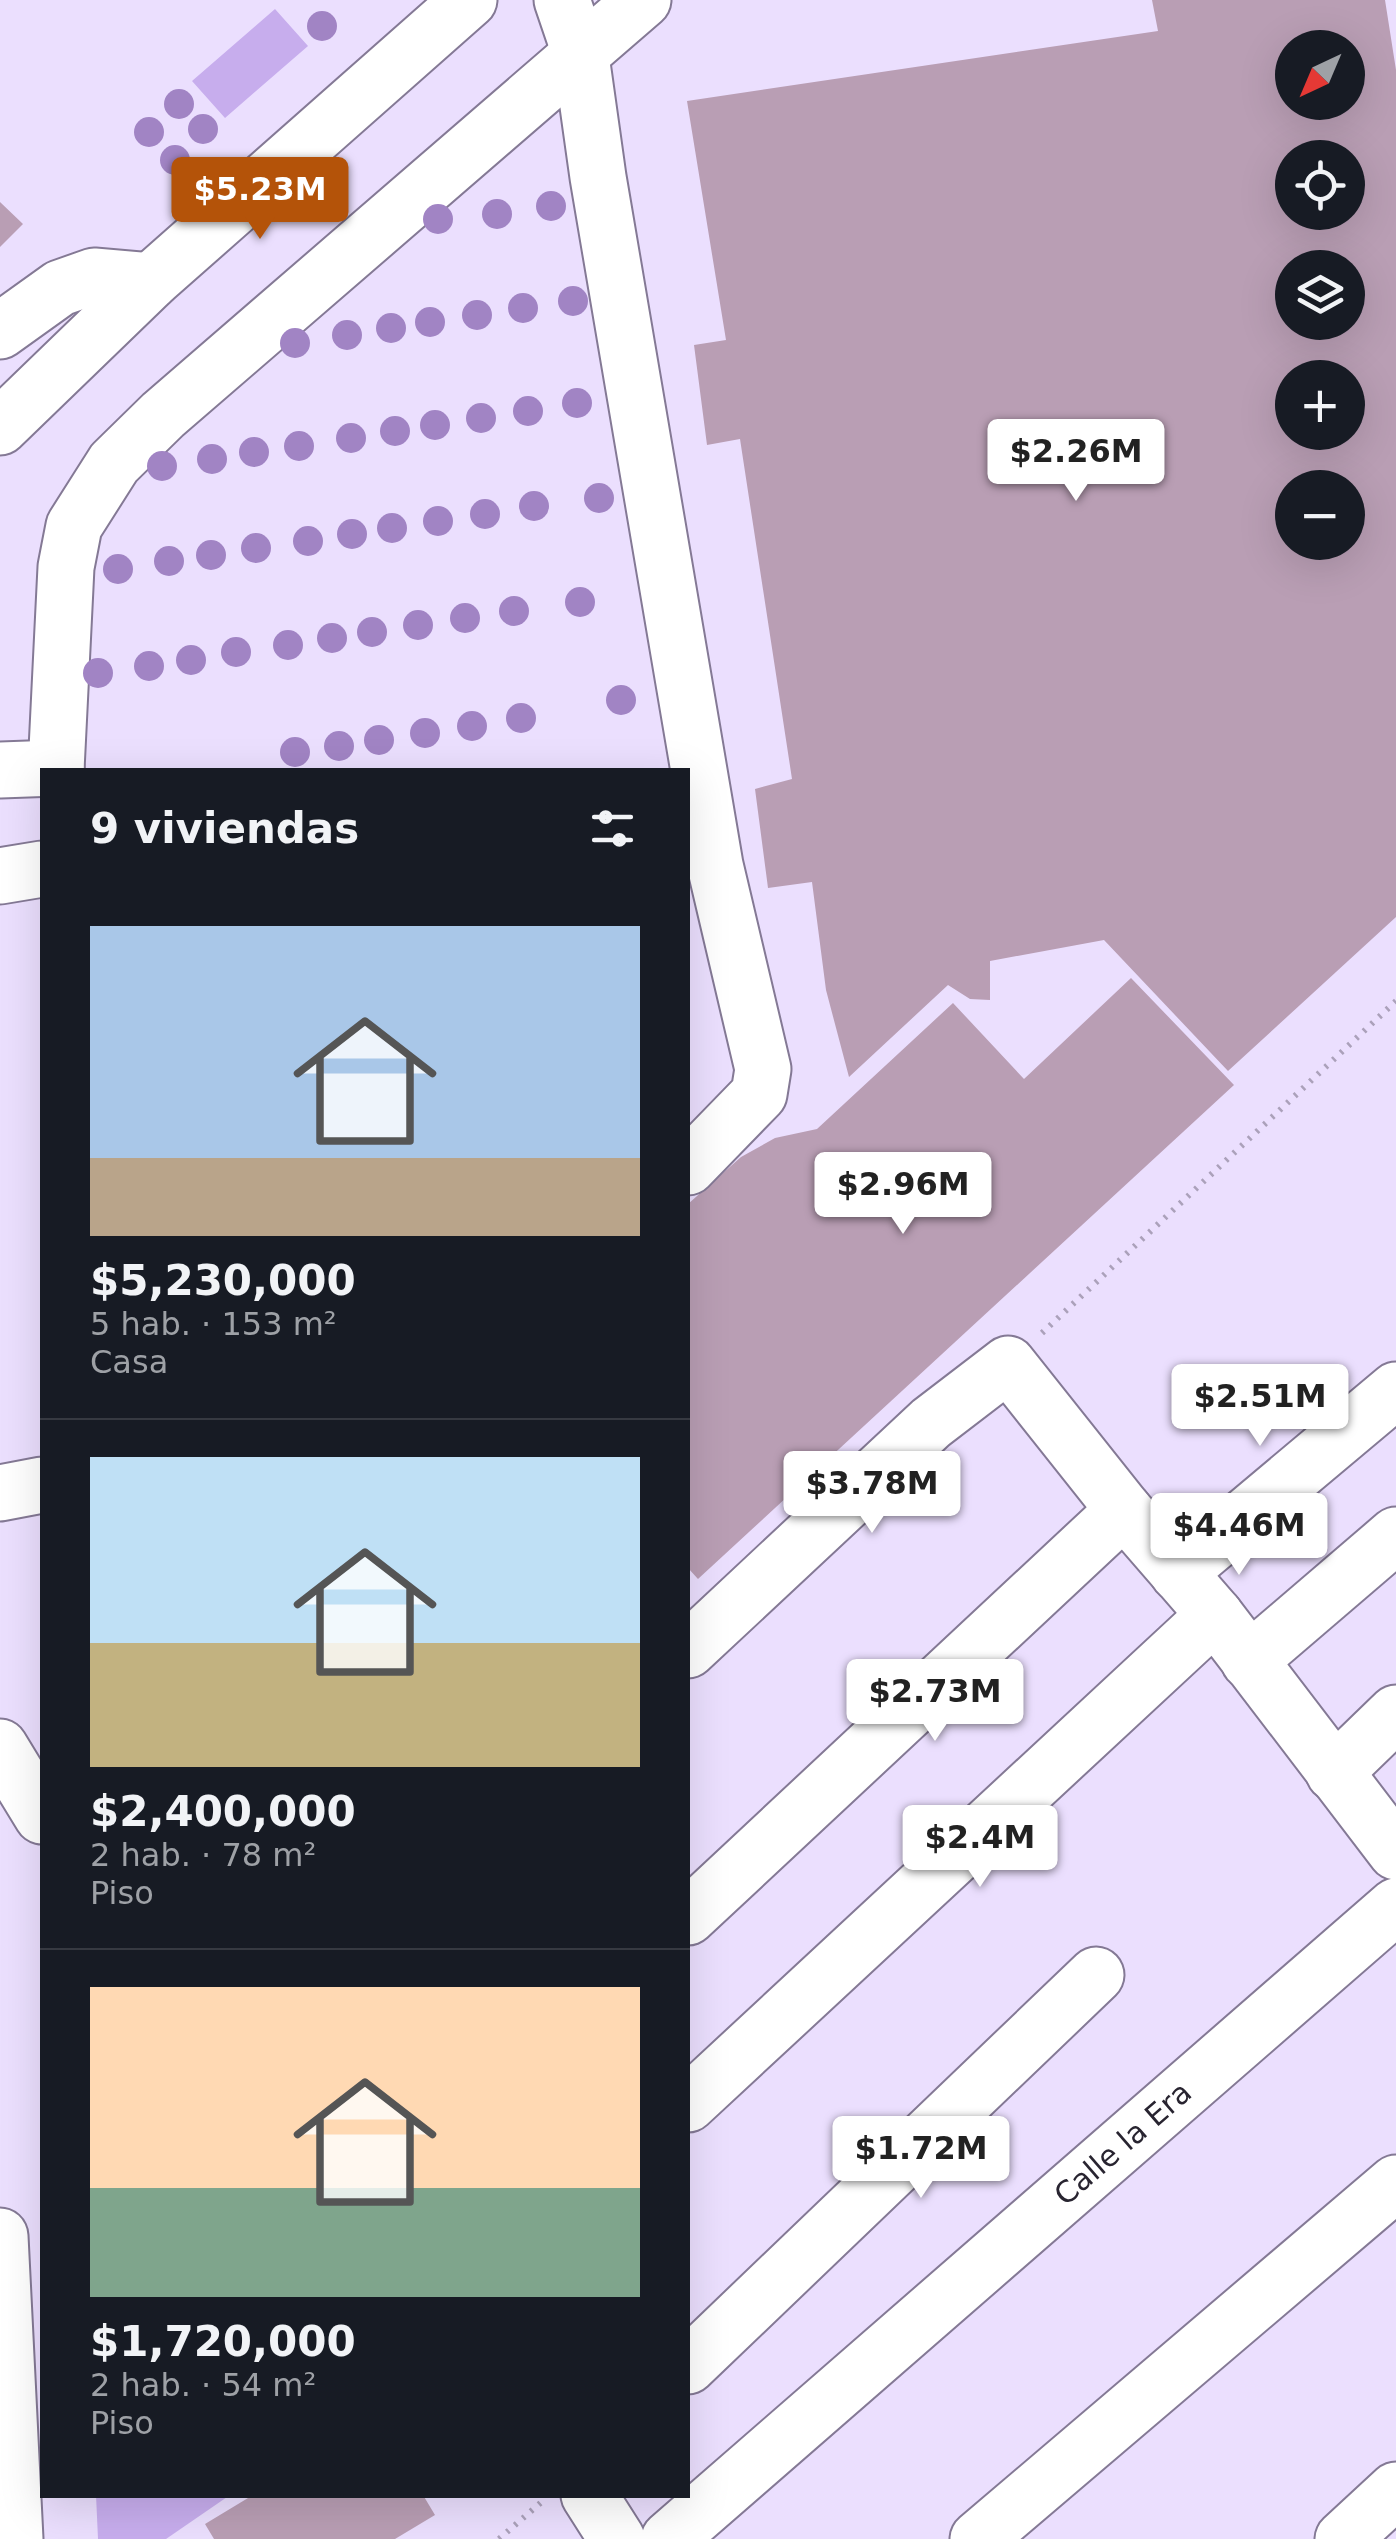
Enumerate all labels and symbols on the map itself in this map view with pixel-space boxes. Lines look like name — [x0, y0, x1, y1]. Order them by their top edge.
north arrow — [1275, 30, 1365, 120]
pin: $5.23M — [179, 157, 341, 242]
pin: $2.26M — [995, 419, 1157, 504]
pin: $2.96M — [822, 1152, 984, 1237]
pin: $2.51M — [1179, 1364, 1341, 1449]
pin: $3.78M — [791, 1451, 953, 1536]
pin: $4.46M — [1158, 1493, 1320, 1578]
pin: $2.73M — [854, 1659, 1016, 1744]
pin: $2.4M — [910, 1805, 1050, 1890]
street label: Calle la Era — [1047, 2074, 1198, 2212]
pin: $1.72M — [840, 2116, 1002, 2201]

